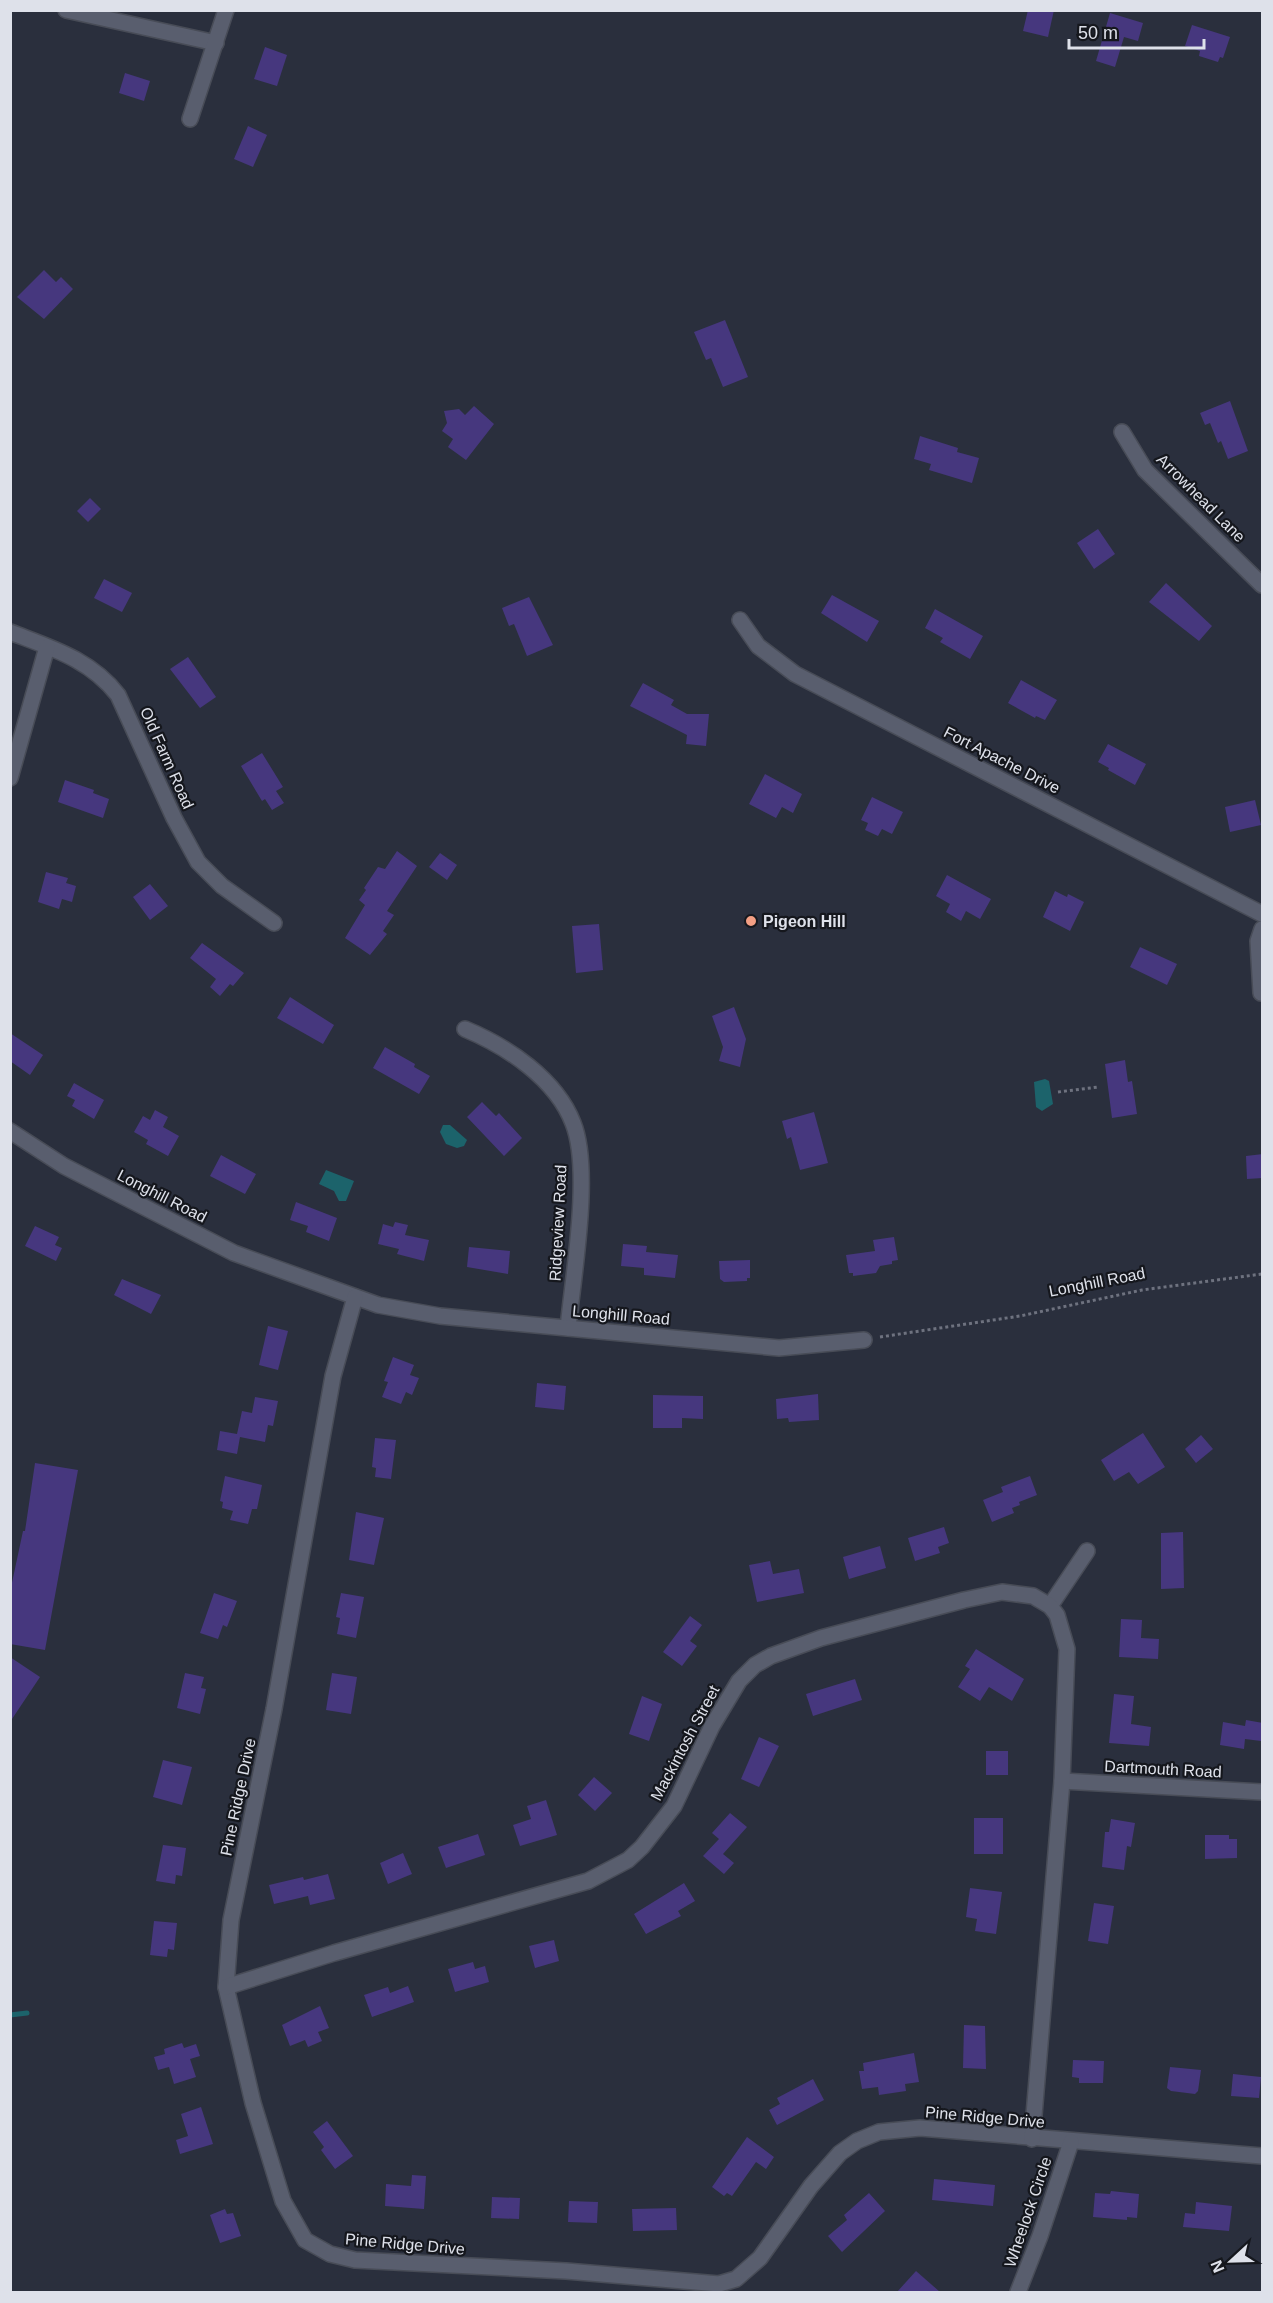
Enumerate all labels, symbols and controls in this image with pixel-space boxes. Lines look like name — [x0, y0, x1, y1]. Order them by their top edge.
scale bar — [1069, 12, 1204, 50]
text: 50 m — [1078, 23, 1118, 43]
street label: Arrowhead Lane — [1153, 450, 1249, 546]
street label: Old Farm Road — [137, 705, 197, 811]
street label: Fort Apache Drive — [941, 723, 1063, 797]
place label: Pigeon Hill — [763, 913, 846, 930]
marker: Pigeon Hill — [744, 914, 758, 928]
street label: Ridgeview Road — [546, 1164, 570, 1282]
street label: Longhill Road — [115, 1166, 209, 1226]
street label: Longhill Road — [1047, 1264, 1147, 1300]
street label: Longhill Road — [572, 1302, 670, 1328]
street label: Mackintosh Street — [647, 1682, 723, 1804]
street label: Pine Ridge Drive — [217, 1736, 259, 1857]
street label: Dartmouth Road — [1104, 1757, 1222, 1781]
street label: Pine Ridge Drive — [924, 2103, 1046, 2131]
street label: Wheelock Circle — [1001, 2154, 1055, 2269]
street label: Pine Ridge Drive — [344, 2230, 466, 2258]
north arrow — [1201, 2231, 1261, 2291]
text: N — [1208, 2258, 1228, 2275]

